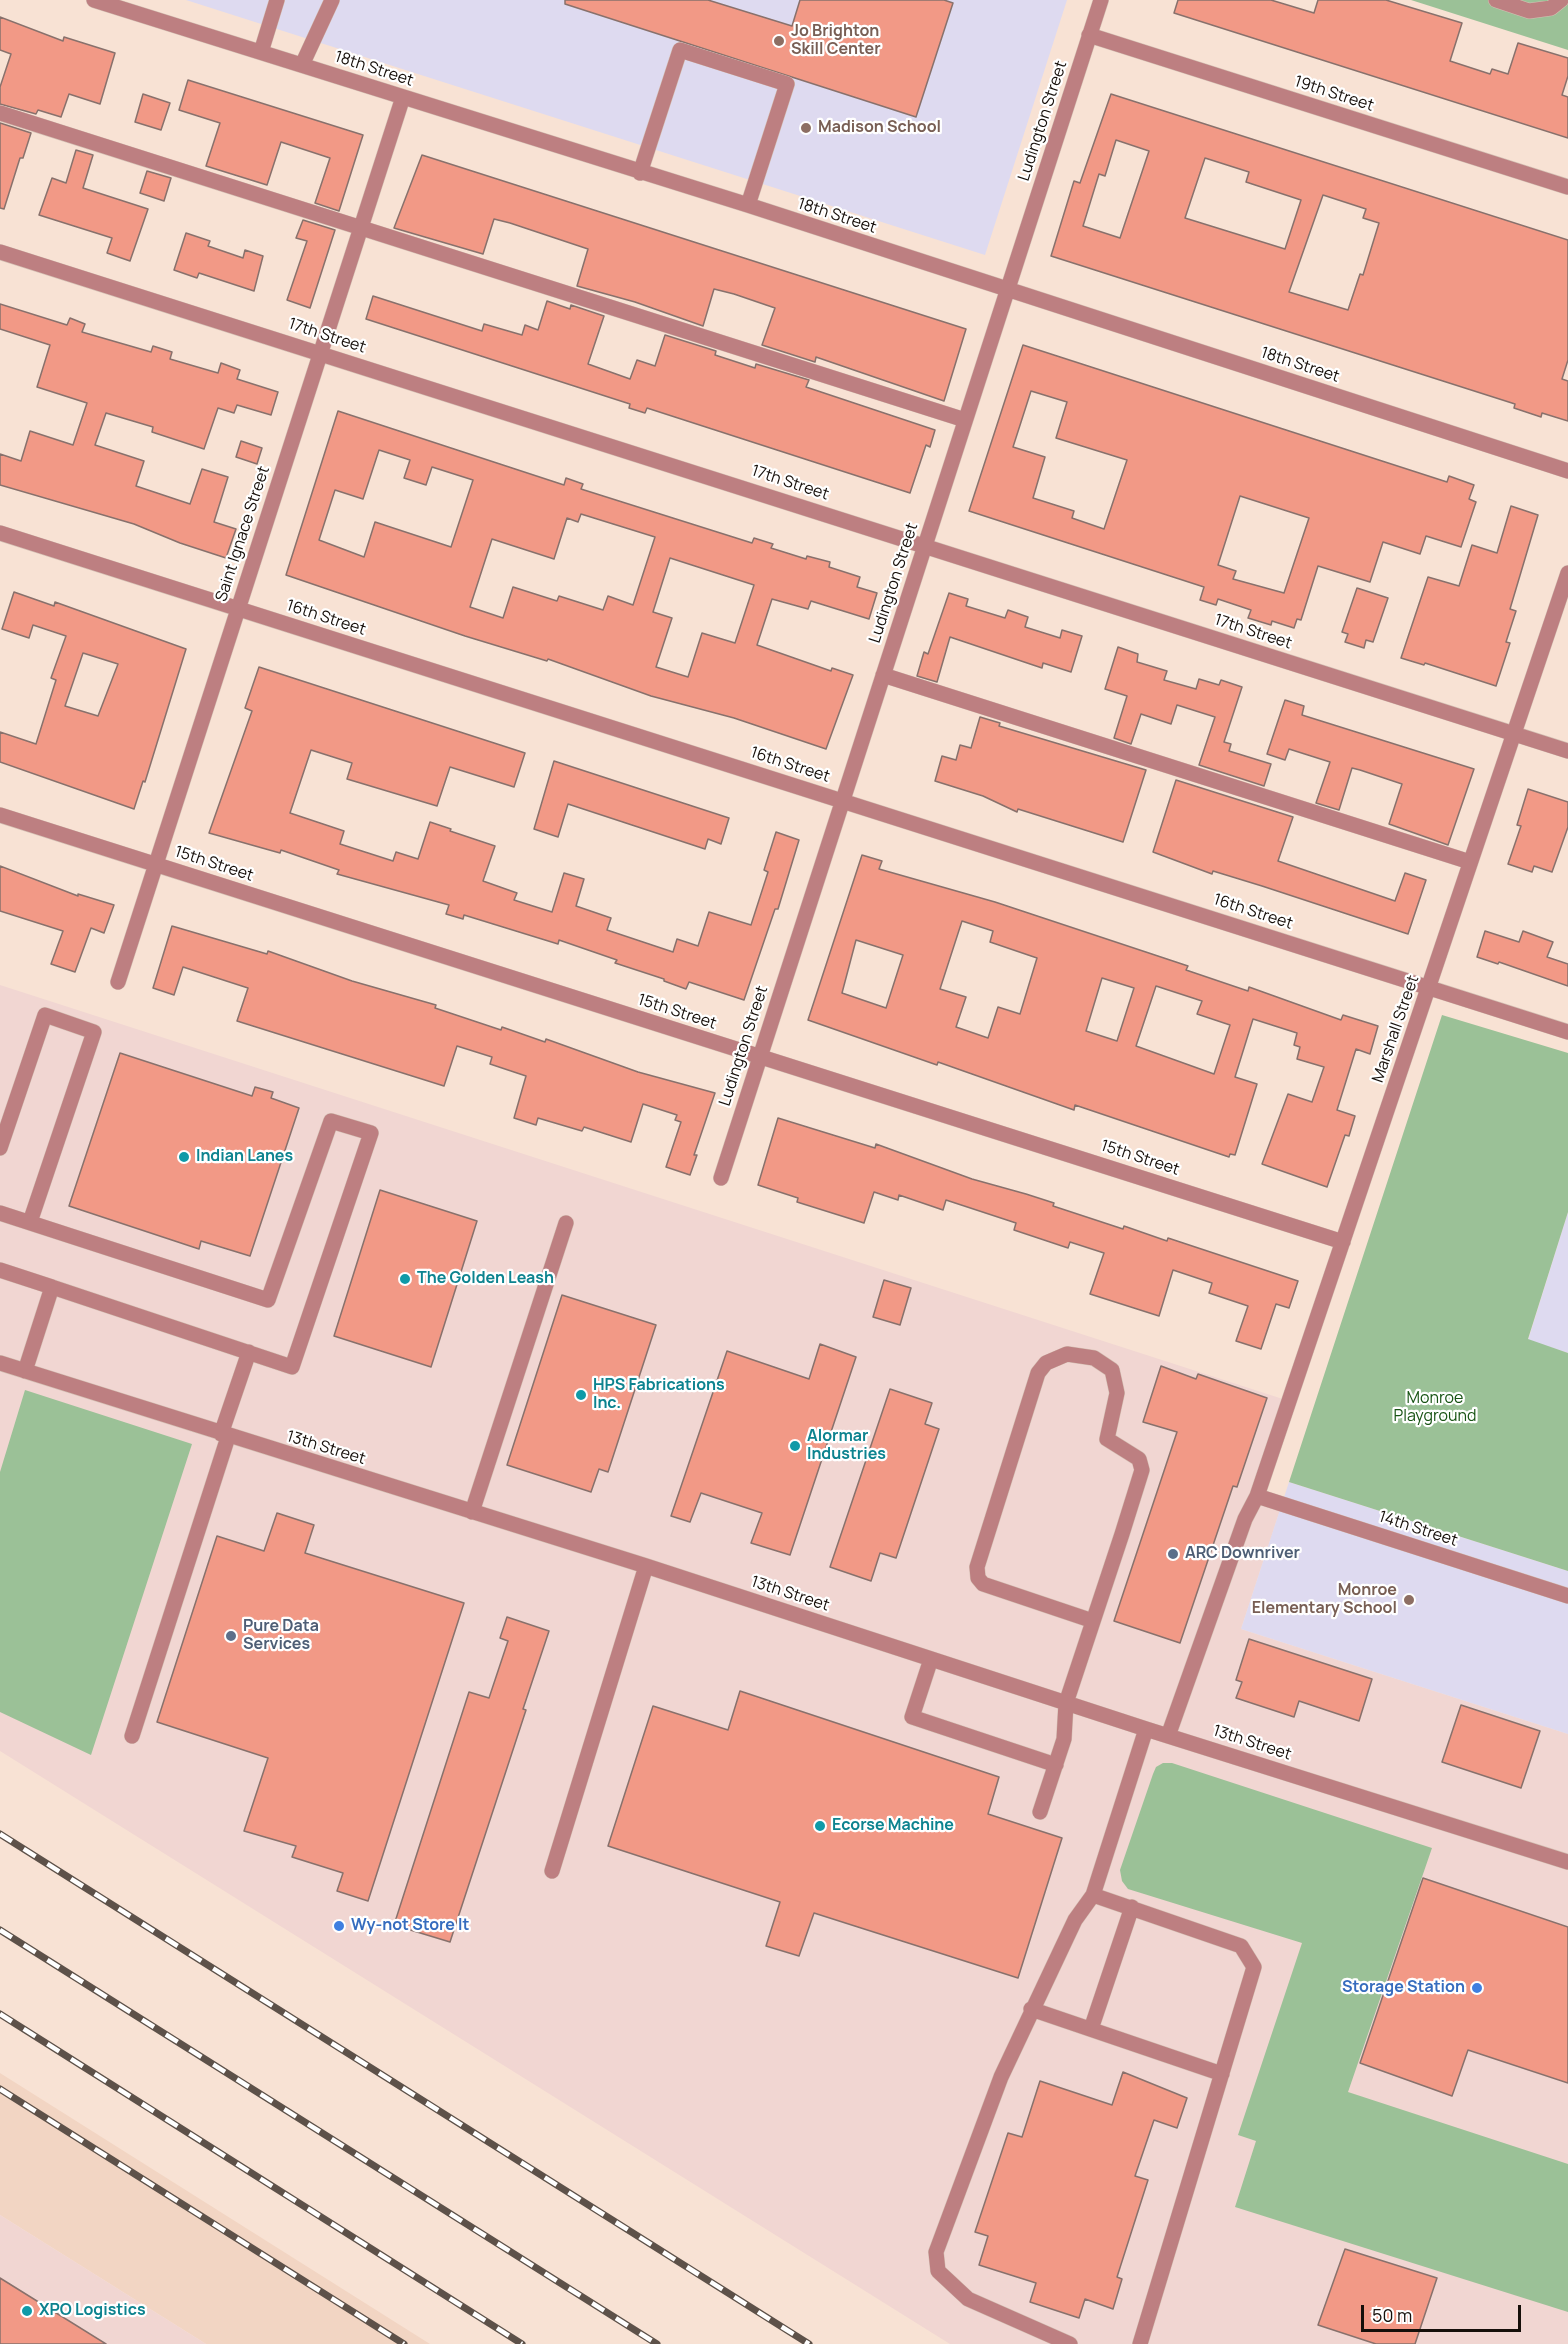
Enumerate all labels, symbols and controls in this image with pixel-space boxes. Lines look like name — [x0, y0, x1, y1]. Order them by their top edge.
place label: Jo Brighton Skill Center — [791, 22, 881, 60]
marker: Jo Brighton Skill Center — [772, 34, 786, 48]
street label: 18th Street — [332, 47, 416, 91]
street label: Ludington Street — [1015, 59, 1071, 183]
street label: 19th Street — [1292, 72, 1376, 116]
place label: Madison School — [818, 118, 941, 138]
marker: Madison School — [799, 121, 813, 135]
street label: 18th Street — [795, 194, 879, 238]
street label: 17th Street — [286, 314, 368, 358]
street label: 18th Street — [1258, 343, 1342, 387]
street label: 17th Street — [749, 461, 831, 505]
street label: Saint Ignace Street — [212, 464, 274, 604]
street label: Ludington Street — [866, 521, 922, 645]
street label: 16th Street — [284, 596, 368, 640]
street label: 17th Street — [1212, 610, 1294, 654]
street label: 16th Street — [748, 743, 832, 787]
street label: 15th Street — [172, 842, 256, 886]
street label: 16th Street — [1211, 890, 1295, 934]
street label: Marshall Street — [1369, 973, 1423, 1085]
street label: Ludington Street — [716, 984, 772, 1108]
street label: 15th Street — [635, 990, 719, 1034]
street label: 15th Street — [1098, 1136, 1182, 1180]
place label: Indian Lanes — [196, 1147, 293, 1167]
marker: Indian Lanes — [177, 1150, 191, 1164]
place label: The Golden Leash — [417, 1269, 554, 1289]
marker: The Golden Leash — [398, 1272, 412, 1286]
place label: HPS Fabrications Inc. — [593, 1376, 725, 1414]
marker: HPS Fabrications Inc. — [574, 1388, 588, 1402]
park label: Monroe Playground — [1393, 1389, 1477, 1427]
street label: 13th Street — [284, 1427, 368, 1469]
place label: Alormar Industries — [807, 1427, 886, 1465]
marker: Alormar Industries — [788, 1439, 802, 1453]
street label: 14th Street — [1376, 1507, 1460, 1551]
place label: ARC Downriver — [1185, 1544, 1300, 1564]
marker: ARC Downriver — [1166, 1547, 1180, 1561]
street label: 13th Street — [748, 1572, 832, 1616]
place label: Monroe Elementary School — [1252, 1581, 1397, 1619]
marker: Monroe Elementary School — [1402, 1593, 1416, 1607]
place label: Pure Data Services — [243, 1617, 319, 1655]
marker: Pure Data Services — [224, 1629, 238, 1643]
street label: 13th Street — [1210, 1721, 1294, 1765]
place label: Ecorse Machine — [832, 1816, 954, 1836]
marker: Ecorse Machine — [813, 1819, 827, 1833]
place label: Wy-not Store It — [351, 1916, 470, 1936]
marker: Wy-not Store It — [332, 1919, 346, 1933]
place label: Storage Station — [1342, 1978, 1465, 1998]
marker: Storage Station — [1470, 1981, 1484, 1995]
scale bar — [1364, 2293, 1524, 2331]
place label: XPO Logistics — [39, 2301, 146, 2321]
text: 50 m — [1372, 2303, 1412, 2327]
marker: XPO Logistics — [20, 2304, 34, 2318]

